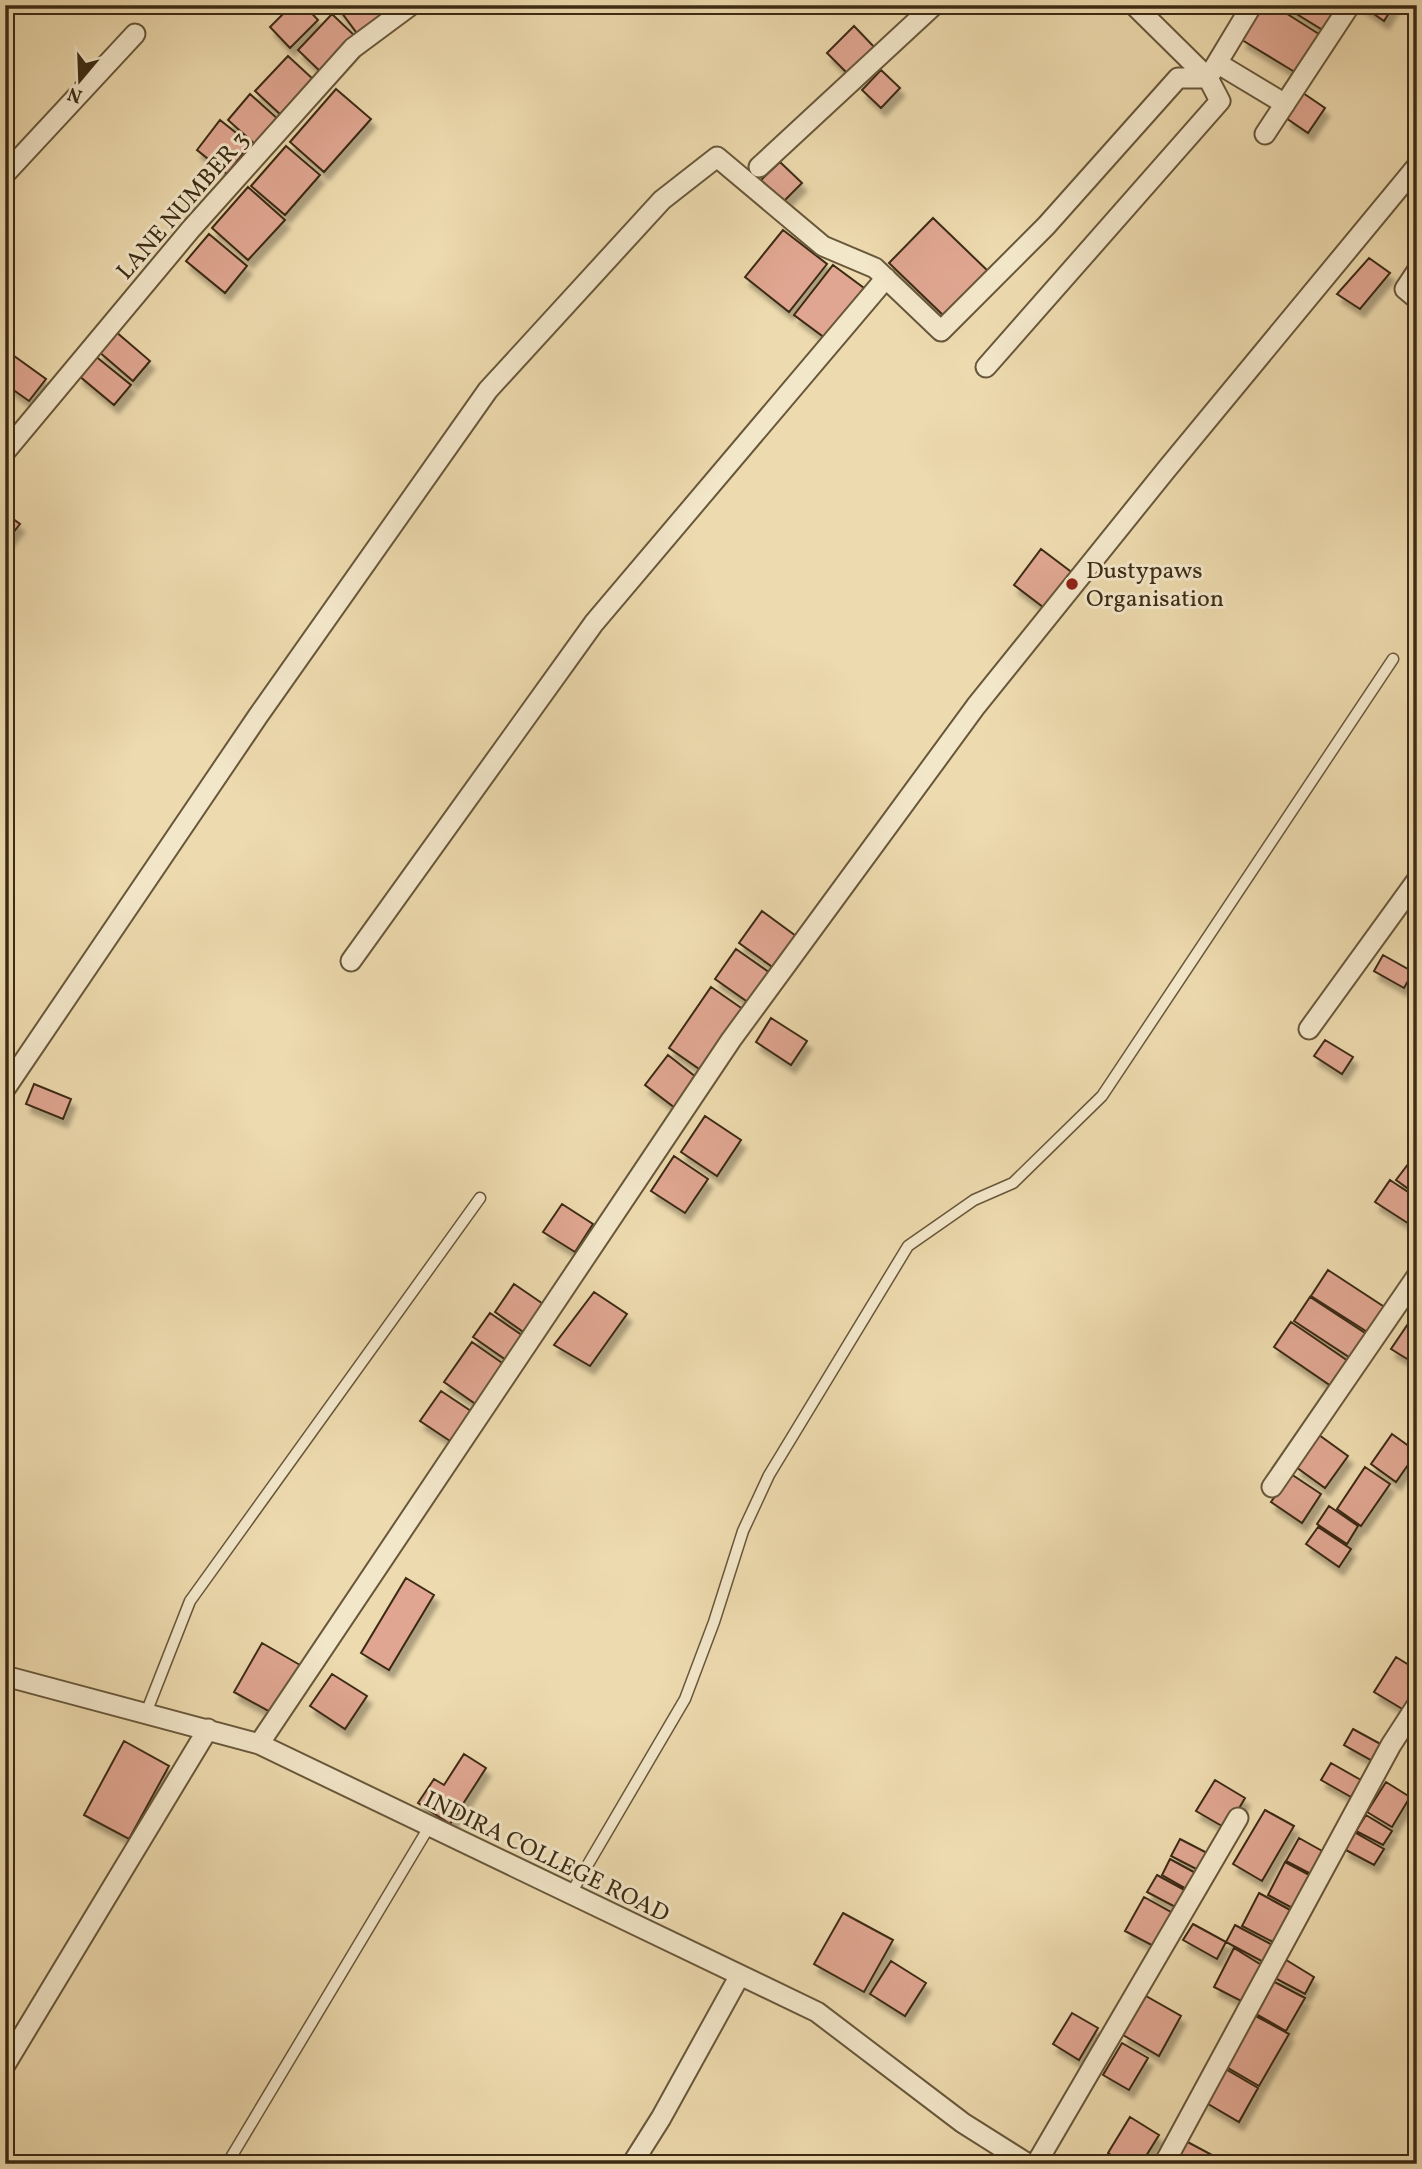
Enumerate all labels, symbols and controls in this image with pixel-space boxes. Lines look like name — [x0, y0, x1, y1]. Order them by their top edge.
north arrow — [46, 46, 116, 116]
text: N — [64, 80, 86, 109]
street label: LANE NUMBER 3 — [109, 125, 258, 288]
place label: Dustypaws Organisation — [1086, 555, 1224, 617]
marker: Dustypaws Organisation — [1064, 576, 1080, 592]
street label: INDIRA COLLEGE ROAD — [418, 1784, 675, 1932]

